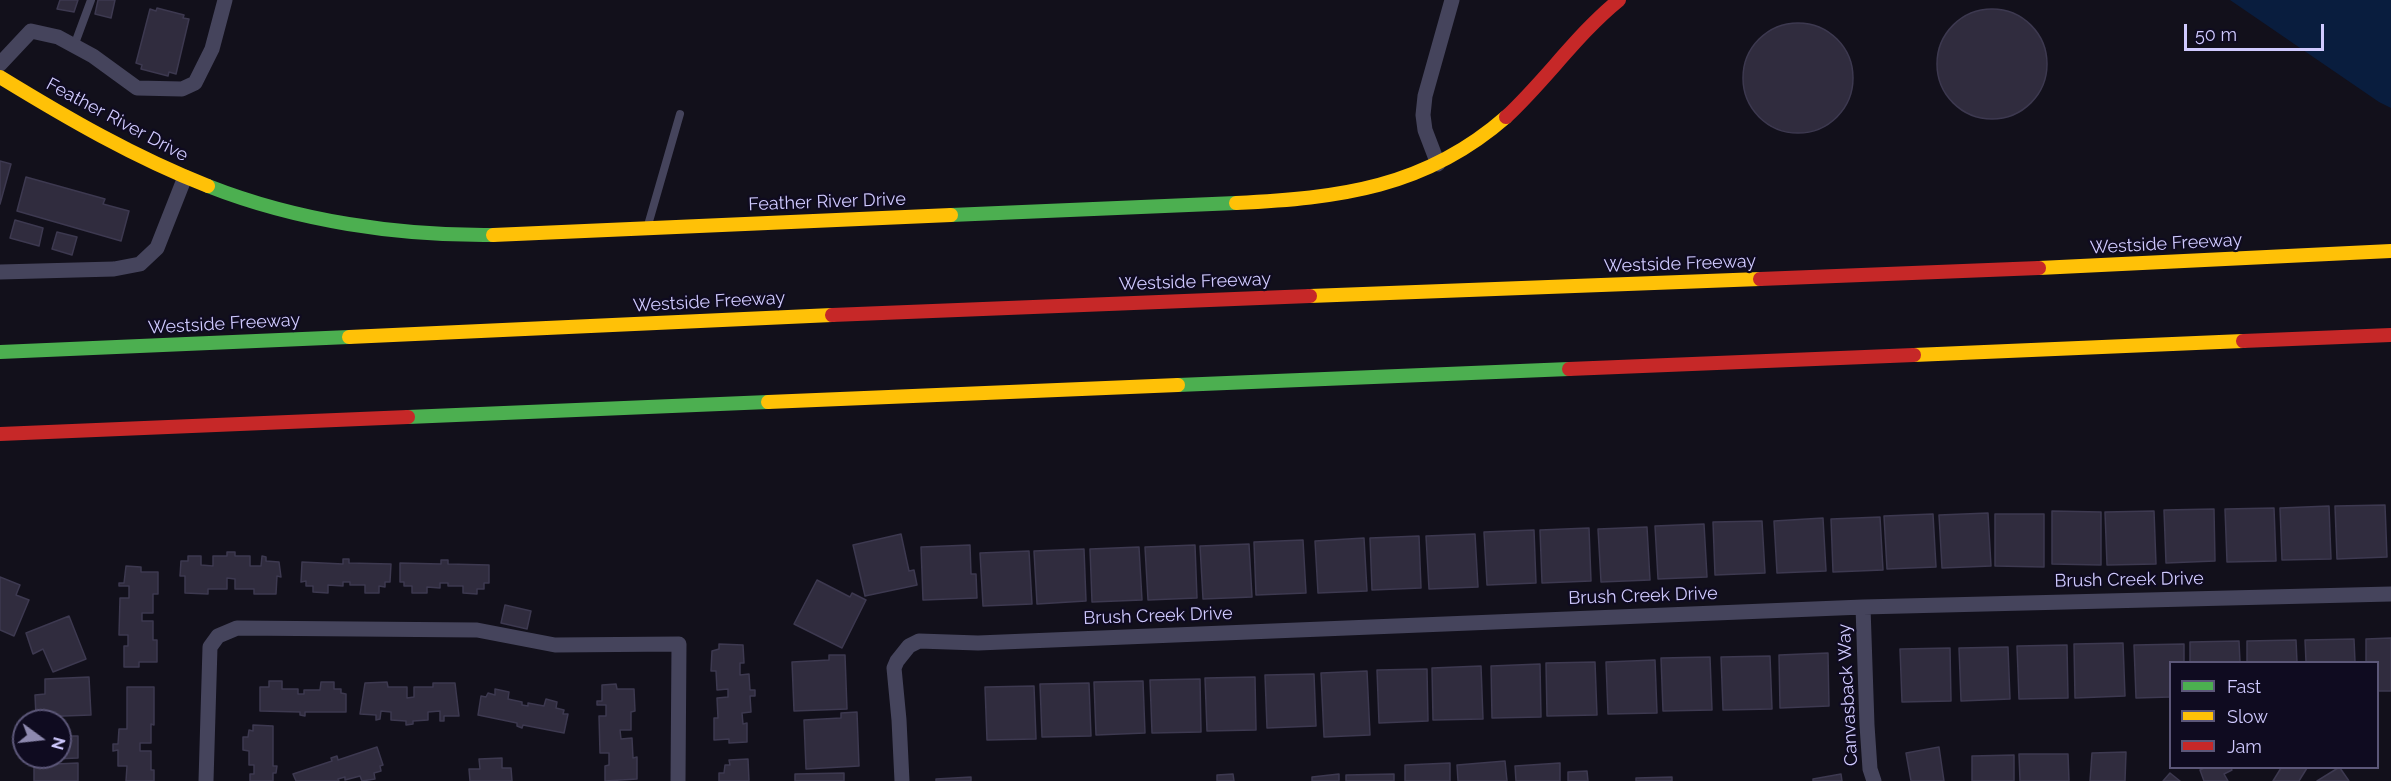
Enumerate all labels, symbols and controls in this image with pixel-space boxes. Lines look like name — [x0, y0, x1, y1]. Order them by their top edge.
scale bar — [2187, 12, 2326, 50]
text: 50 m — [2195, 24, 2237, 45]
street label: Feather River Drive — [42, 73, 192, 167]
street label: Feather River Drive — [748, 188, 906, 216]
street label: Westside Freeway — [2089, 229, 2243, 259]
street label: Westside Freeway — [1603, 251, 1757, 277]
street label: Westside Freeway — [1118, 269, 1272, 295]
street label: Westside Freeway — [632, 287, 786, 317]
street label: Westside Freeway — [147, 309, 301, 339]
street label: Brush Creek Drive — [2054, 568, 2204, 592]
street label: Brush Creek Drive — [1568, 583, 1718, 609]
street label: Brush Creek Drive — [1083, 603, 1233, 629]
street label: Canvasback Way — [1833, 623, 1863, 767]
legend — [2169, 661, 2379, 769]
text: Fast — [2227, 676, 2261, 697]
text: Slow — [2227, 706, 2268, 727]
north arrow — [12, 709, 72, 769]
text: N — [47, 735, 69, 752]
text: Jam — [2227, 736, 2262, 757]

